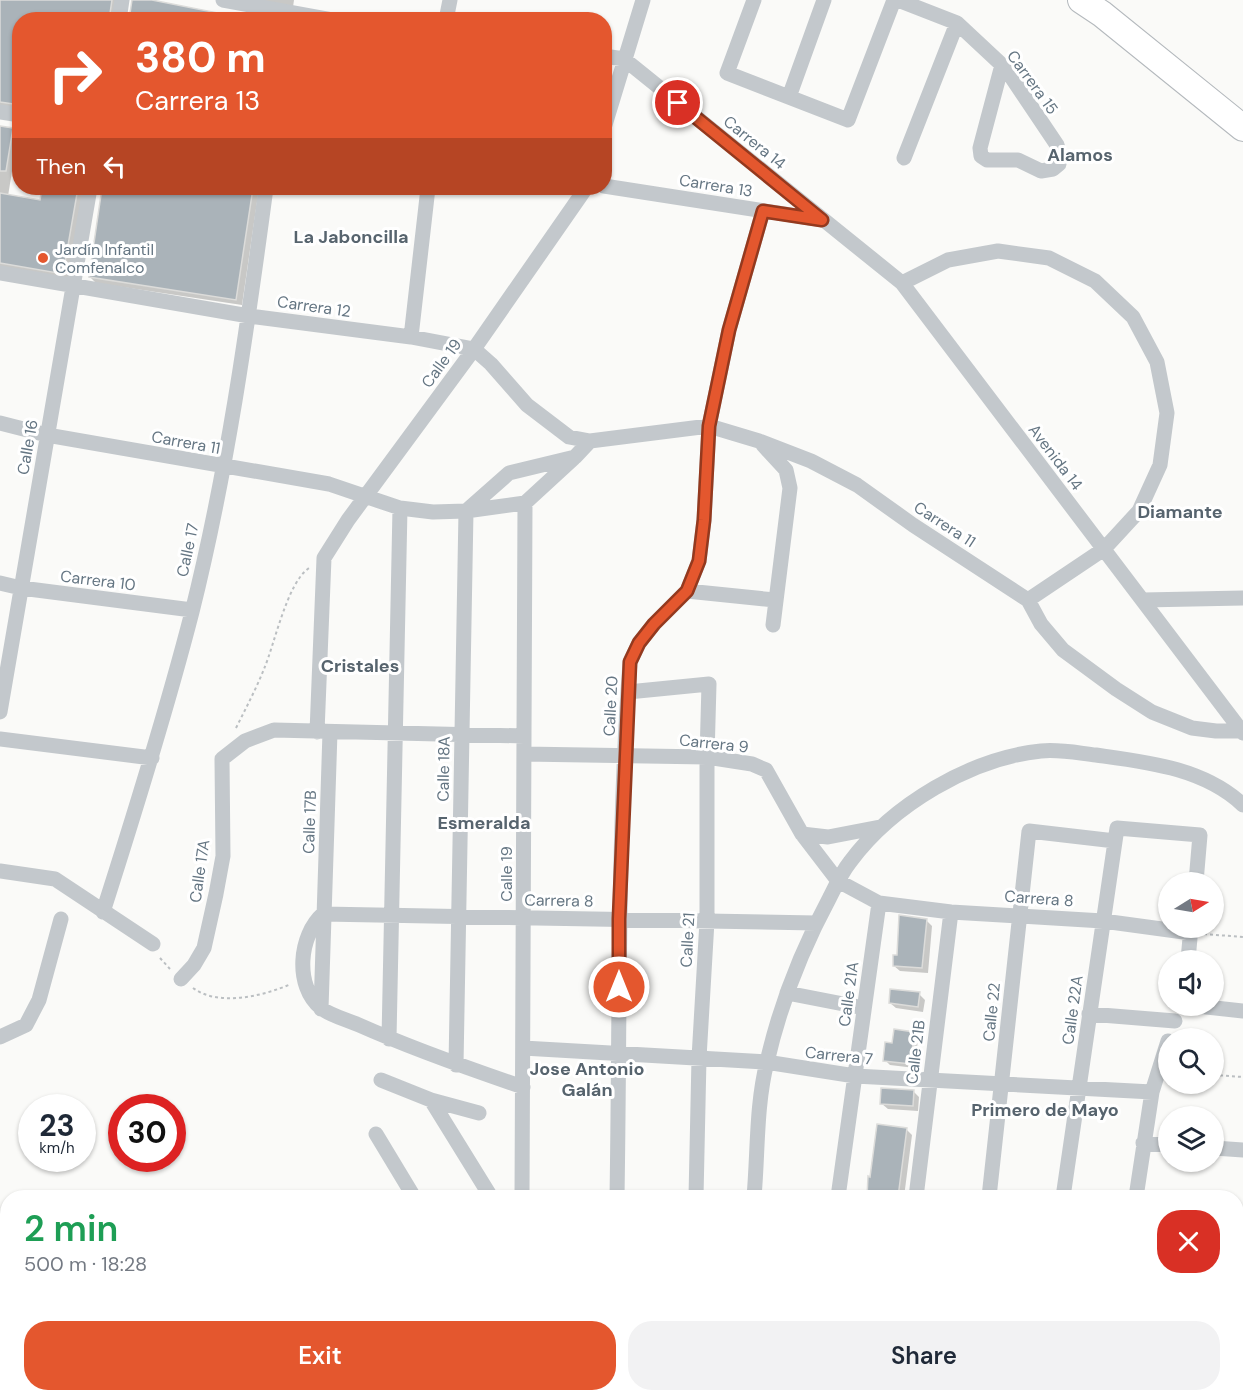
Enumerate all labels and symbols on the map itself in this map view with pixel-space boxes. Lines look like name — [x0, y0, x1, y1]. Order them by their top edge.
street label: Carrera 15 — [1002, 46, 1063, 119]
pin — [652, 77, 703, 128]
street label: Carrera 14 — [719, 111, 790, 174]
district label: Alamos — [1047, 143, 1113, 167]
street label: Carrera 13 — [678, 169, 754, 202]
district label: La Jaboncilla — [293, 225, 409, 249]
place label: Jardín Infantil Comfenalco — [55, 239, 154, 278]
marker: Jardín Infantil Comfenalco — [36, 251, 50, 265]
street label: Carrera 12 — [276, 291, 352, 322]
street label: Calle 19 — [417, 335, 466, 392]
street label: Calle 16 — [12, 418, 43, 476]
street label: Avenida 14 — [1024, 420, 1088, 495]
street label: Carrera 11 — [150, 426, 222, 459]
street label: Carrera 11 — [910, 497, 980, 552]
district label: Diamante — [1137, 500, 1223, 524]
street label: Calle 17 — [172, 521, 203, 579]
street label: Carrera 10 — [59, 565, 137, 596]
district label: Cristales — [321, 654, 399, 678]
street label: Calle 20 — [598, 675, 623, 737]
street label: Carrera 9 — [678, 729, 750, 758]
street label: Calle 18A — [432, 736, 455, 802]
street label: Calle 17B — [298, 790, 321, 854]
district label: Esmeralda — [438, 811, 530, 835]
street label: Calle 17A — [185, 838, 214, 904]
street label: Calle 19 — [496, 846, 517, 902]
north arrow — [1158, 872, 1224, 938]
street label: Carrera 8 — [1004, 886, 1074, 911]
street label: Carrera 8 — [524, 889, 594, 912]
street label: Calle 21 — [676, 912, 699, 968]
position arrow — [587, 955, 651, 1019]
street label: Calle 21A — [834, 960, 864, 1028]
street label: Calle 22A — [1057, 974, 1088, 1046]
street label: Calle 22 — [978, 982, 1005, 1043]
street label: Calle 21B — [901, 1019, 930, 1085]
street label: Carrera 7 — [804, 1041, 874, 1070]
district label: Jose Antonio Galán — [530, 1057, 644, 1102]
speed limit sign: 30 — [108, 1094, 186, 1172]
district label: Primero de Mayo — [971, 1098, 1119, 1122]

